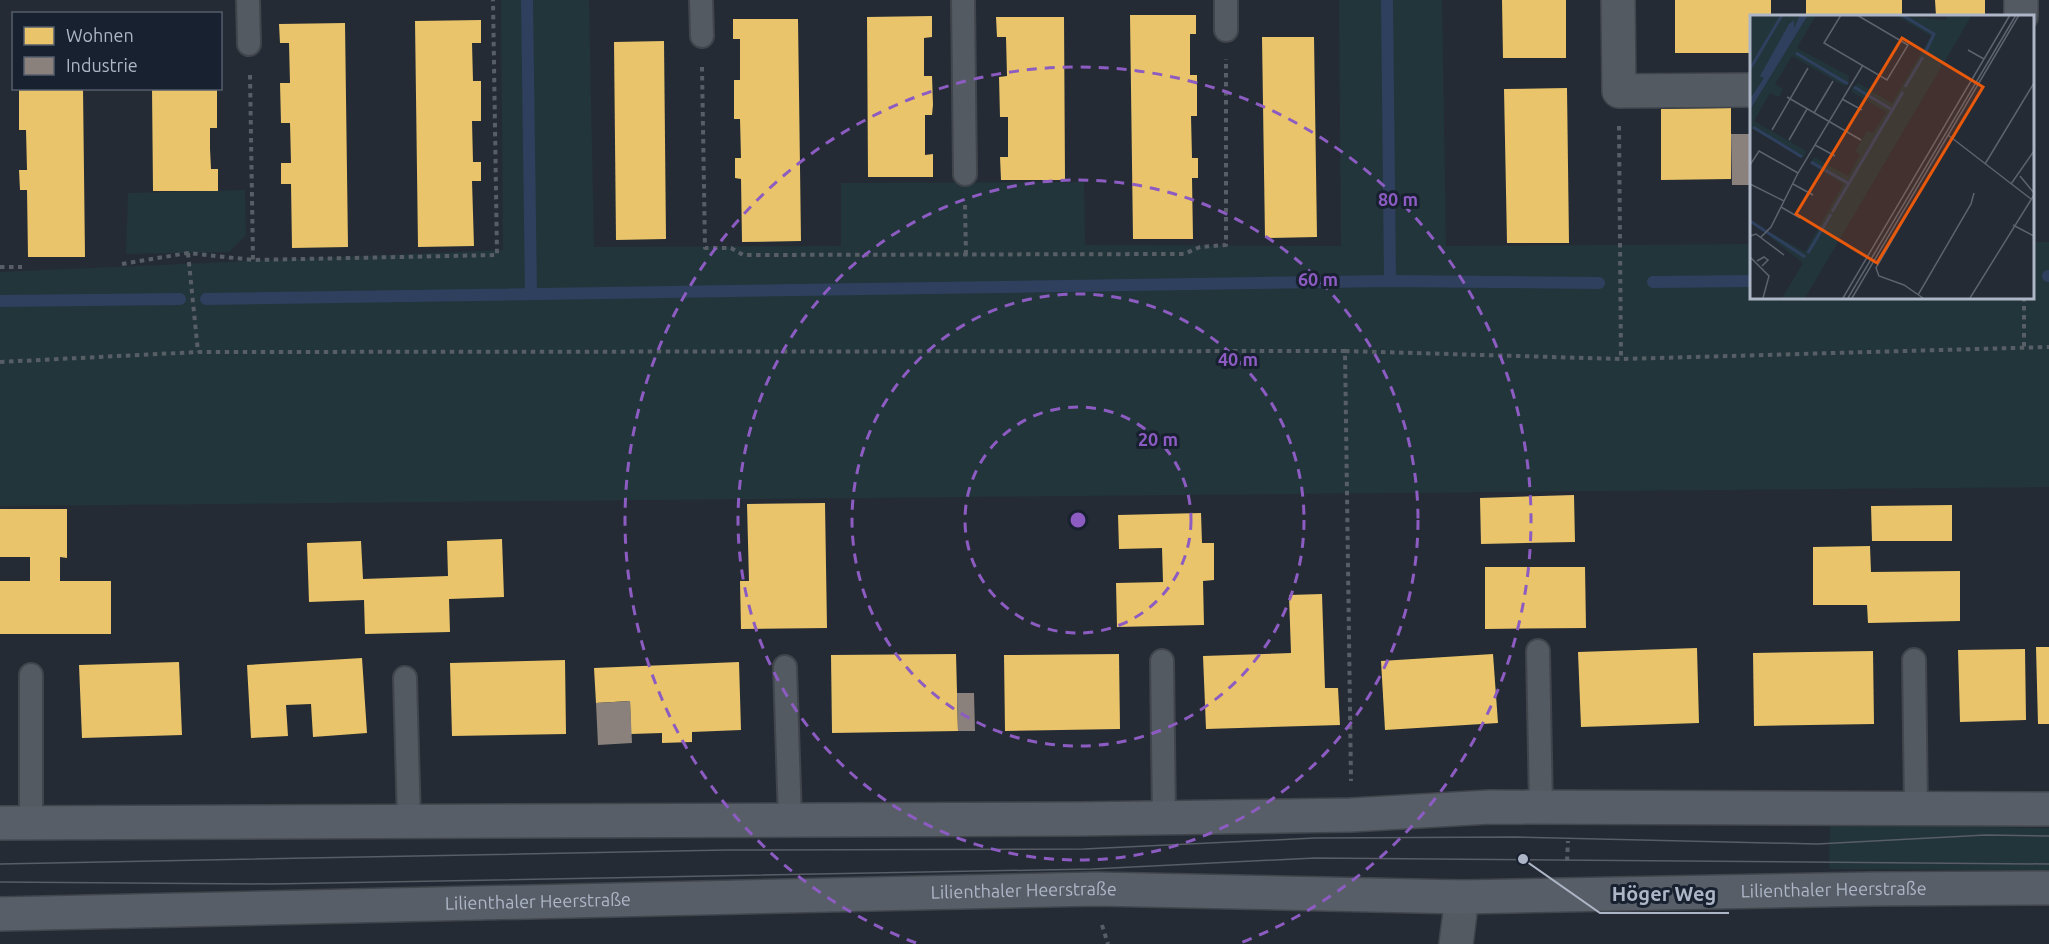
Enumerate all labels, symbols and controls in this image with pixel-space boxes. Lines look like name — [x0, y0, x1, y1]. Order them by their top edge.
legend — [12, 12, 222, 90]
inset map — [1750, 15, 2034, 298]
text: Wohnen — [66, 25, 134, 45]
text: Industrie — [66, 55, 138, 75]
text: 80 m — [1378, 189, 1418, 209]
text: 60 m — [1298, 269, 1338, 289]
text: 40 m — [1218, 349, 1258, 369]
text: 20 m — [1138, 429, 1178, 449]
centre of rings — [1068, 510, 1088, 530]
callout: Höger Weg — [1600, 875, 1729, 913]
street label: Lilienthaler Heerstraße — [930, 878, 1117, 902]
street label: Lilienthaler Heerstraße — [1740, 878, 1927, 901]
text: Höger Weg — [1612, 882, 1716, 905]
street label: Lilienthaler Heerstraße — [445, 889, 631, 913]

